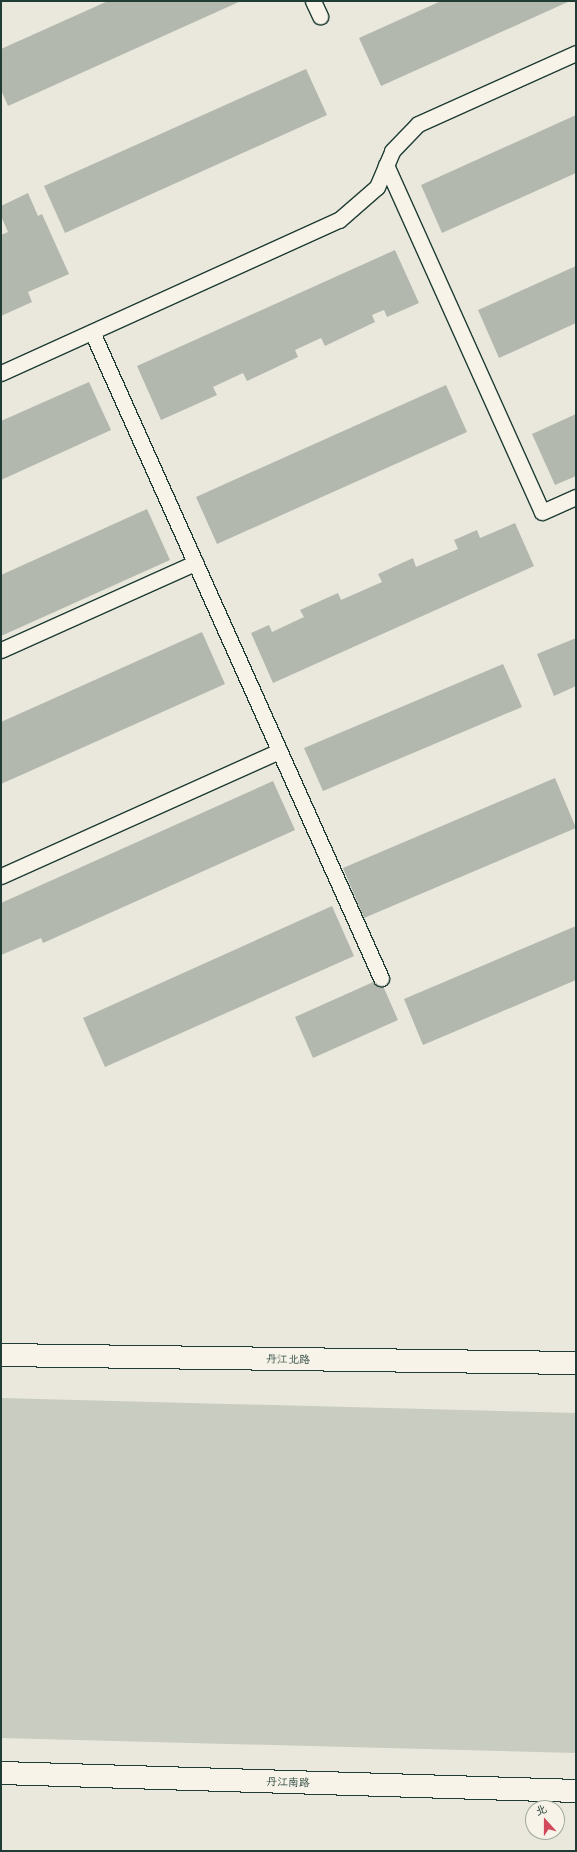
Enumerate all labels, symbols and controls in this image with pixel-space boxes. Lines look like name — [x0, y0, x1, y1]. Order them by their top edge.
street label: 丹江北路 — [266, 1352, 310, 1366]
street label: 丹江南路 — [266, 1775, 310, 1789]
north arrow — [525, 1800, 565, 1840]
text: 北 — [533, 1801, 549, 1818]

